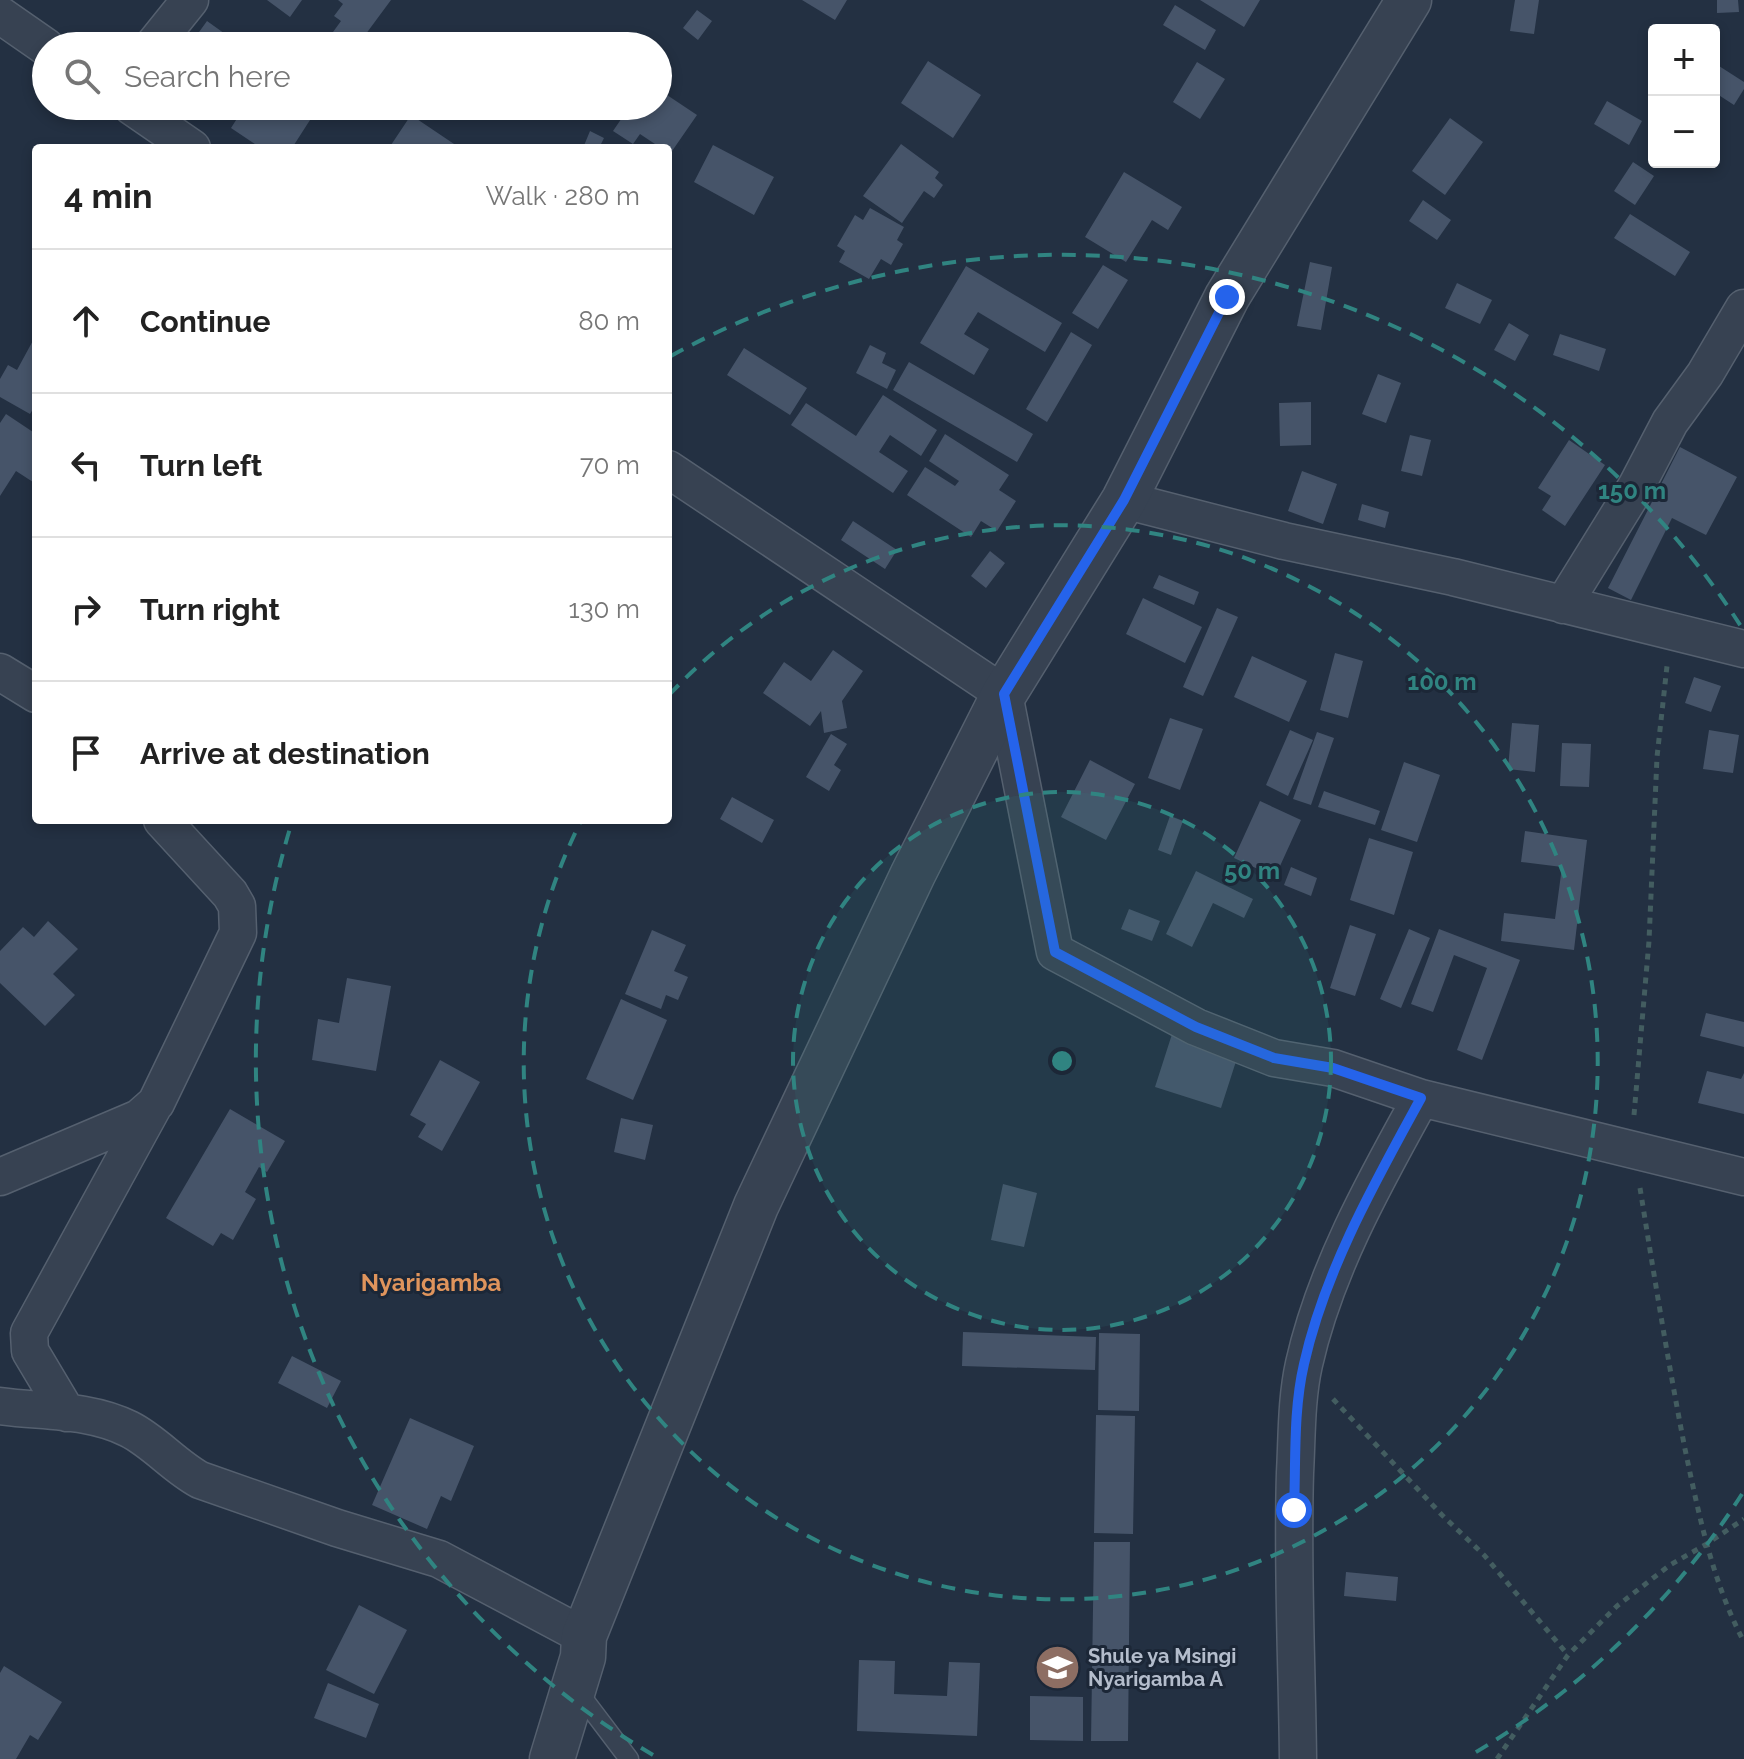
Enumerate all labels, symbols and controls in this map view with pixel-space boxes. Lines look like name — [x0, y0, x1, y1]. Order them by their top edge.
map controls — [1648, 24, 1720, 168]
button: + — [1648, 24, 1720, 96]
search box — [32, 32, 672, 120]
icon: search — [60, 54, 104, 98]
text: Search here — [124, 59, 291, 94]
button: − — [1648, 96, 1720, 168]
text: 4 min — [64, 176, 152, 216]
text: Walk · 280 m — [486, 181, 640, 211]
route end — [1209, 279, 1245, 315]
icon: ahead — [64, 299, 108, 343]
text: Continue — [140, 304, 271, 339]
text: 80 m — [578, 306, 640, 336]
icon: left — [64, 443, 108, 487]
text: Turn left — [140, 448, 262, 483]
text: 70 m — [580, 450, 640, 480]
text: 150 m — [1598, 476, 1666, 505]
icon: right — [64, 587, 108, 631]
text: Turn right — [140, 592, 280, 627]
text: 130 m — [569, 594, 640, 624]
text: 100 m — [1407, 667, 1477, 696]
icon: arrive — [64, 731, 108, 775]
text: Arrive at destination — [140, 736, 430, 771]
text: 50 m — [1224, 856, 1280, 885]
centre of rings — [1048, 1047, 1076, 1075]
district label: Nyarigamba — [361, 1268, 502, 1297]
route start — [1276, 1492, 1312, 1528]
school or university icon: Shule ya Msingi Nyarigamba A — [1033, 1643, 1081, 1691]
place label: Shule ya Msingi Nyarigamba A — [1088, 1644, 1236, 1691]

